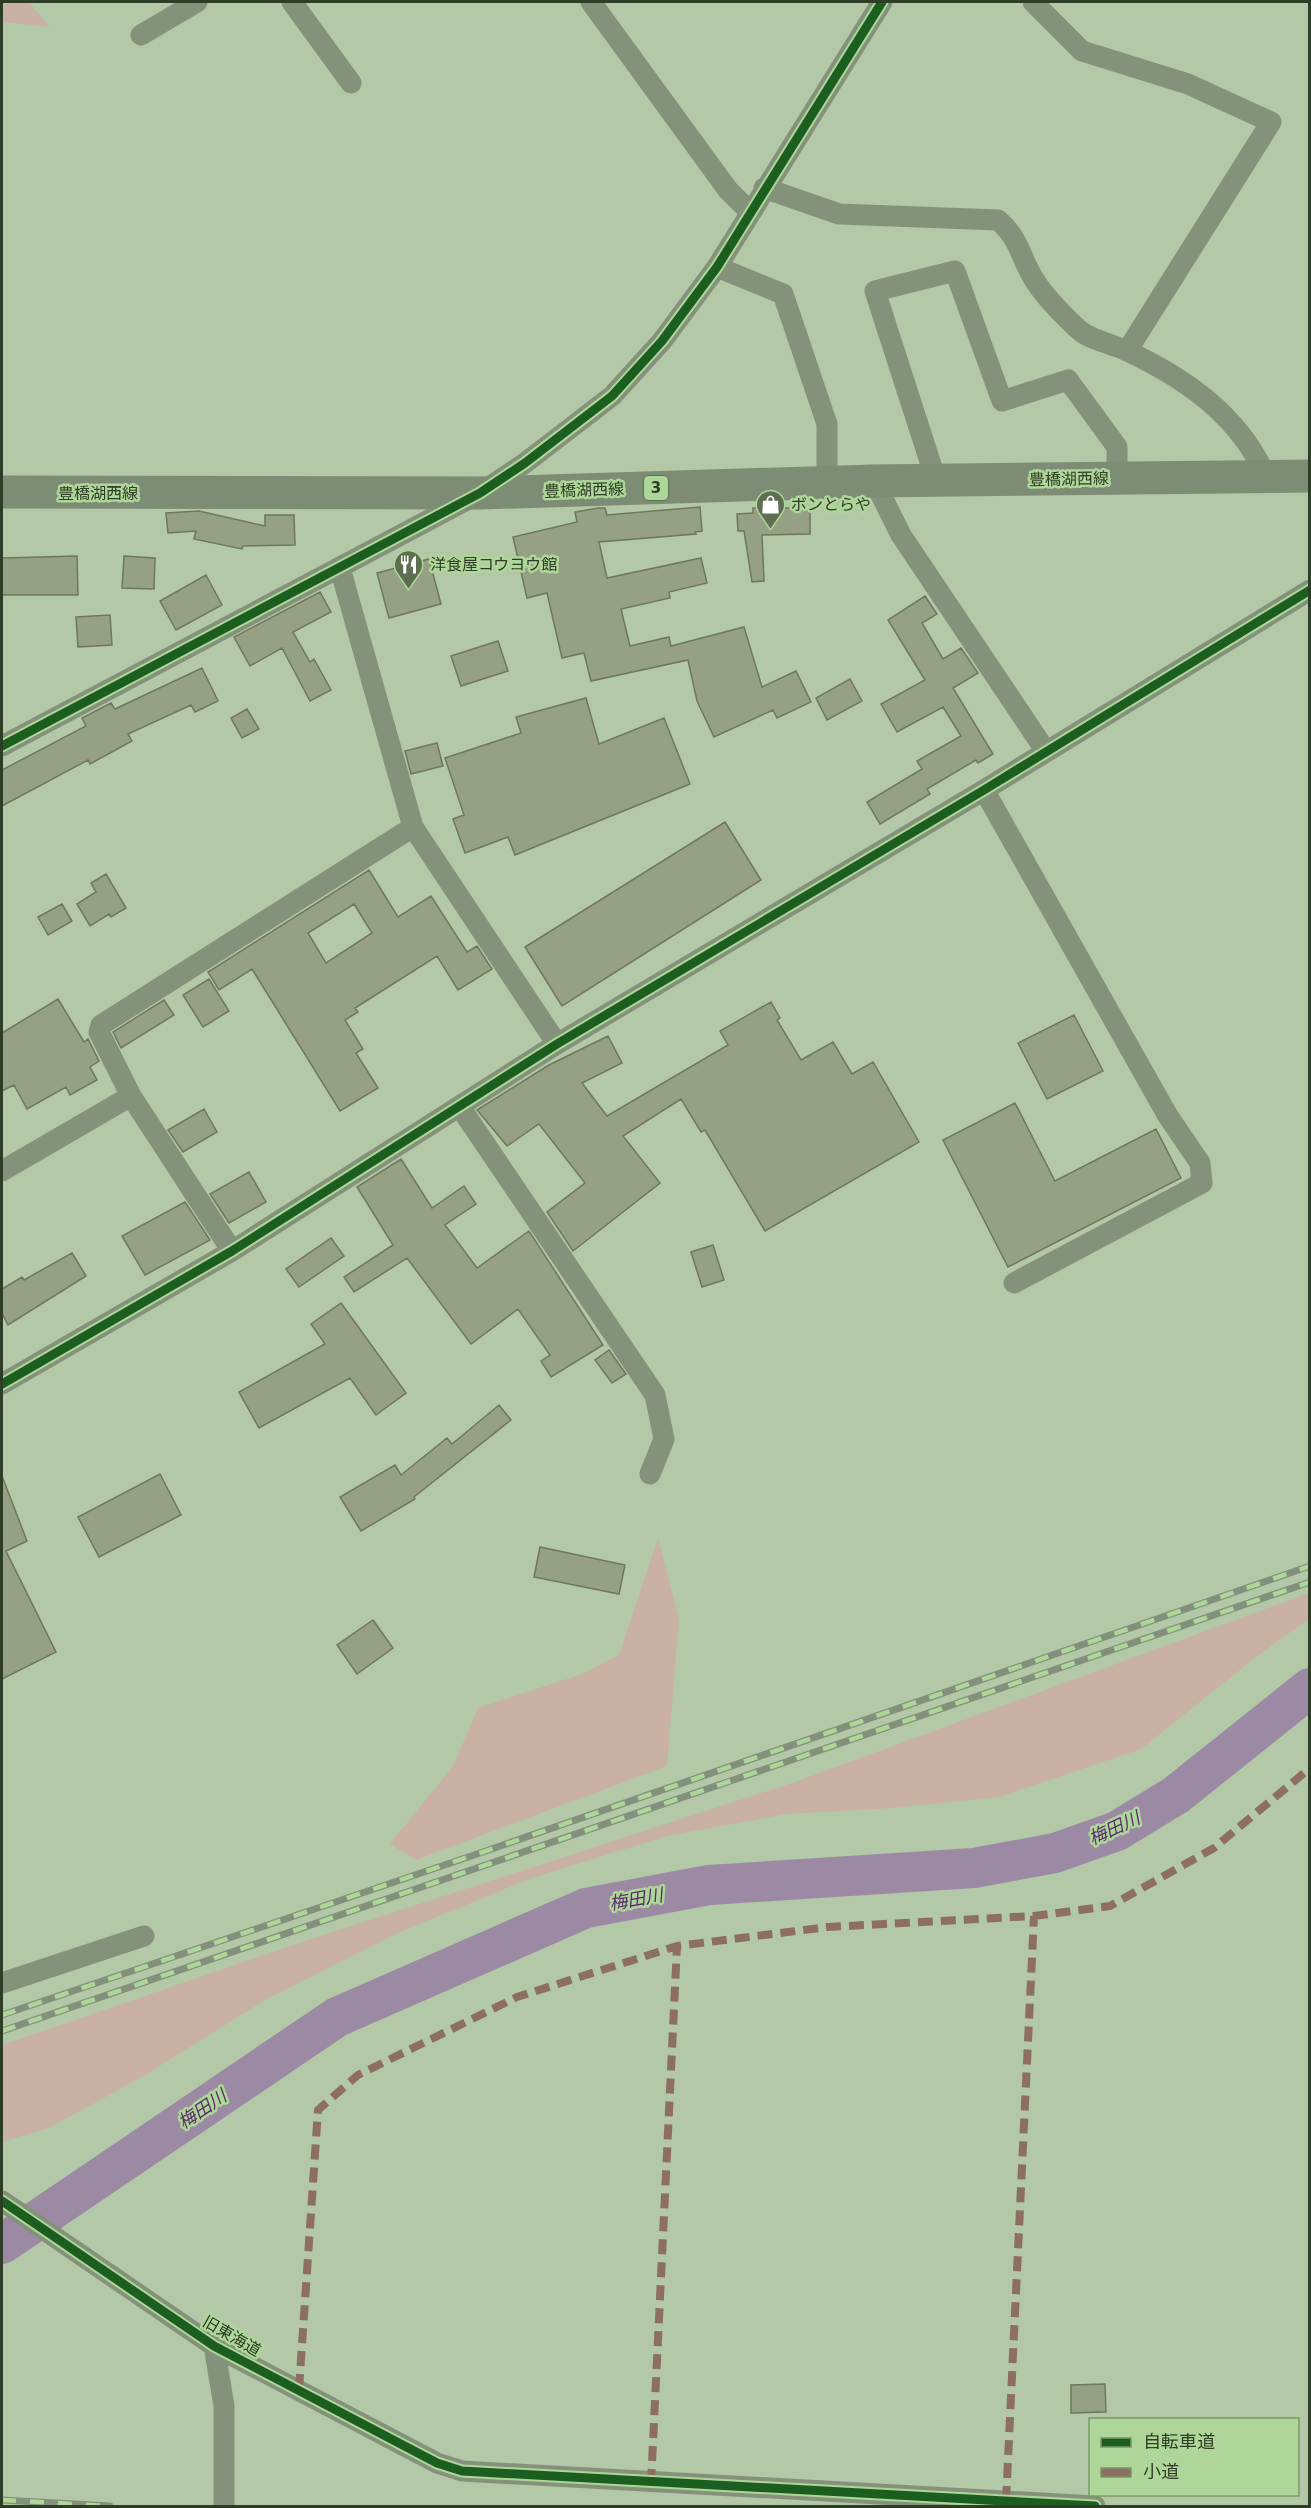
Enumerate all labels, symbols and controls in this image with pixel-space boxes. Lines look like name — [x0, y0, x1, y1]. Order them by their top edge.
street label: 豊橋湖西線 — [1029, 469, 1109, 489]
road number: 3 — [644, 476, 668, 500]
street label: 豊橋湖西線 — [544, 479, 624, 501]
street label: 豊橋湖西線 — [58, 484, 138, 503]
shop icon: ボンとらや — [754, 488, 786, 530]
place label: ボンとらや — [791, 495, 871, 514]
restaurant icon: 洋食屋コウヨウ館 — [393, 548, 425, 590]
place label: 洋食屋コウヨウ館 — [430, 555, 557, 574]
water label: 梅田川 — [1085, 1806, 1145, 1849]
water label: 梅田川 — [608, 1884, 666, 1914]
water label: 梅田川 — [174, 2084, 232, 2133]
street label: 旧東海道 — [200, 2312, 264, 2360]
legend — [1089, 2418, 1299, 2496]
text: 自転車道 — [1143, 2431, 1215, 2452]
text: 小道 — [1143, 2461, 1179, 2482]

